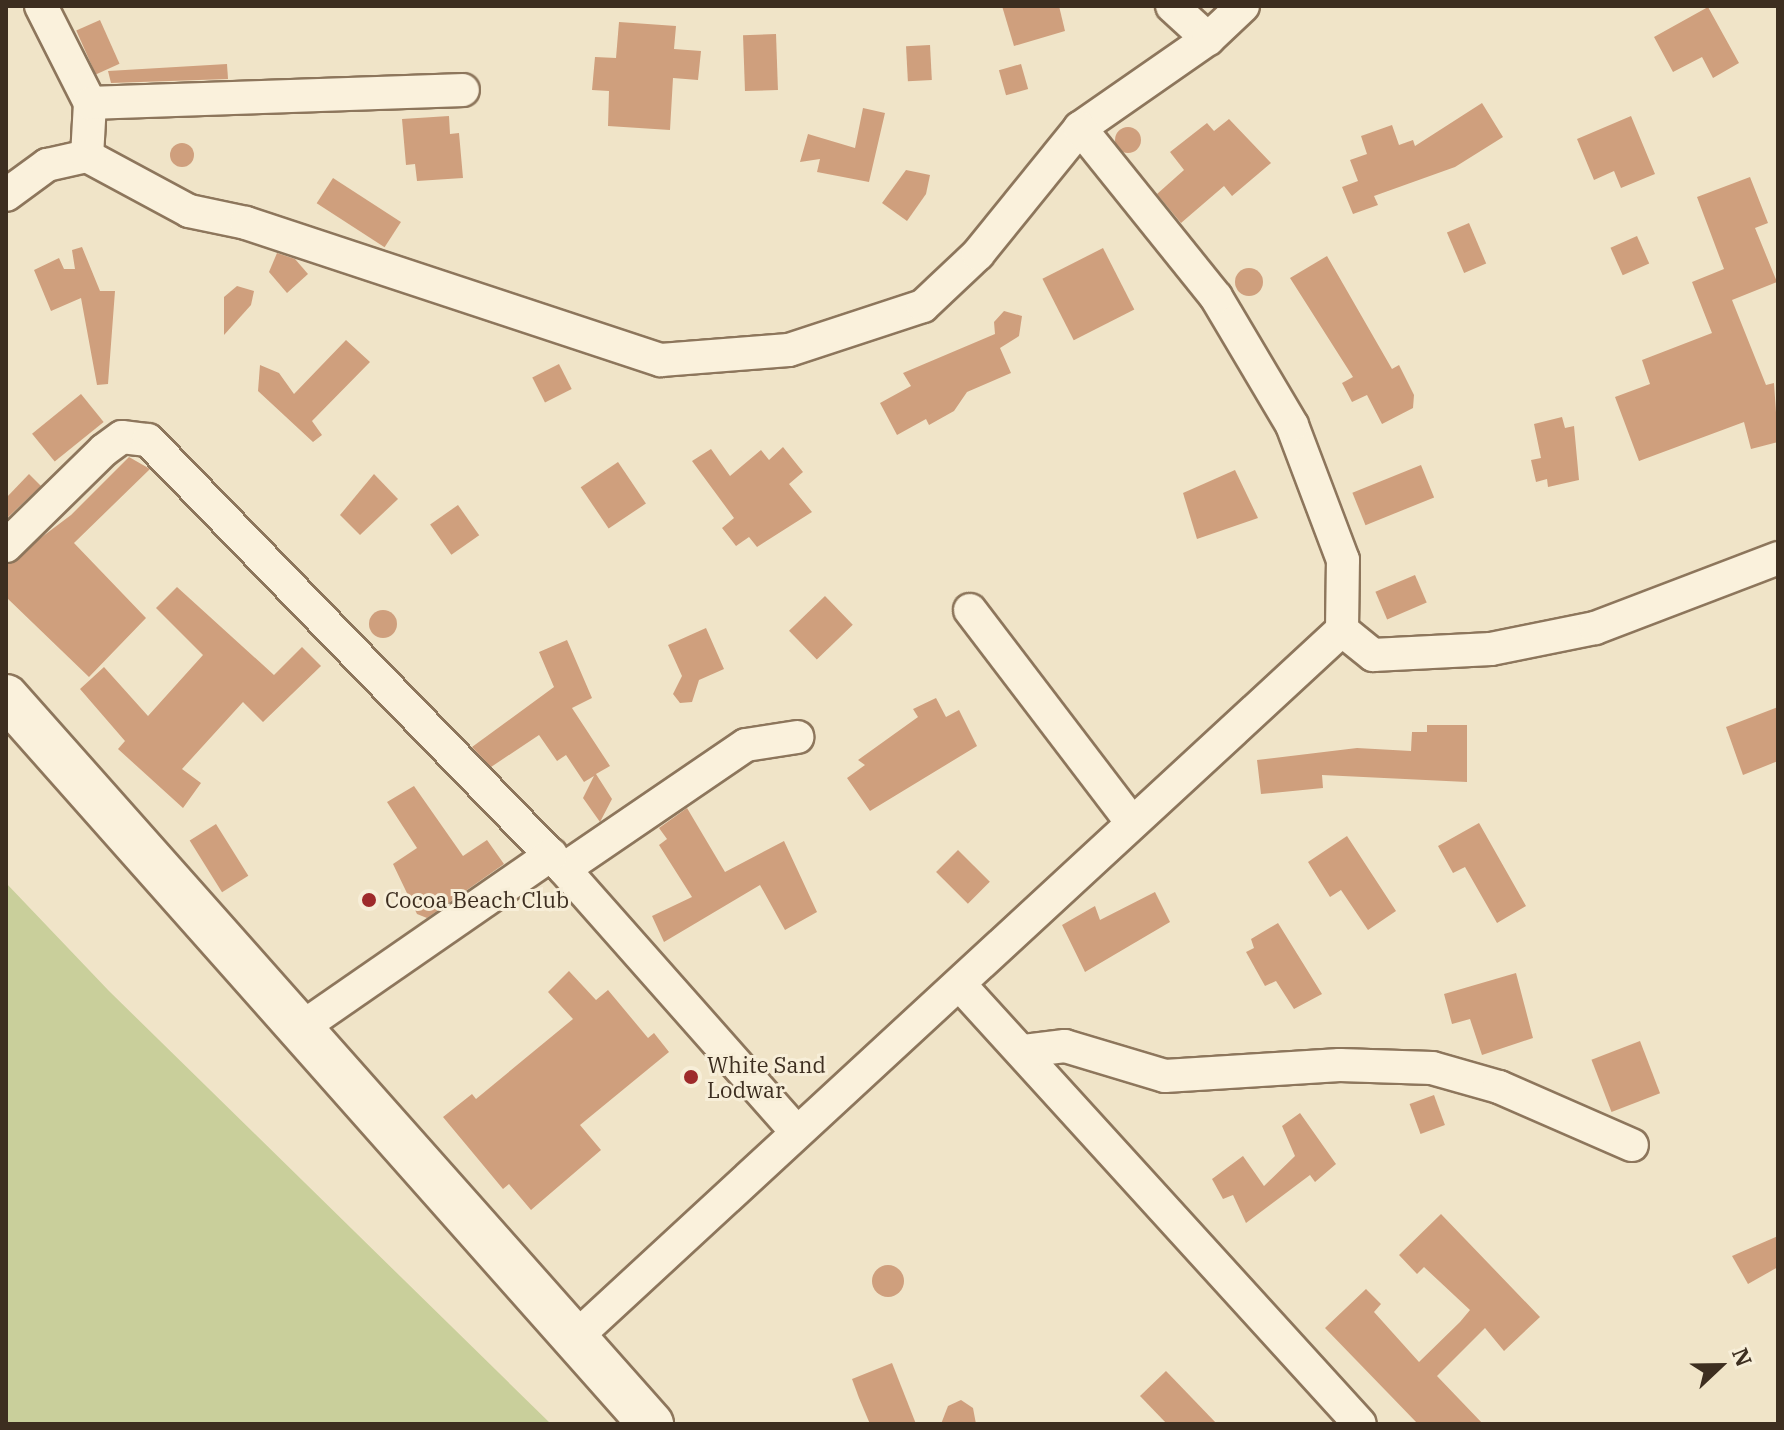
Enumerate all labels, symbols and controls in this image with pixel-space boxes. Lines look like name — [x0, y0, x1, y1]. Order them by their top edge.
place label: Cocoa Beach Club — [385, 887, 569, 913]
marker: Cocoa Beach Club — [360, 891, 378, 909]
place label: White Sand Lodwar — [707, 1051, 826, 1102]
marker: White Sand Lodwar — [682, 1068, 700, 1086]
north arrow — [1680, 1326, 1760, 1406]
text: N — [1726, 1343, 1759, 1370]

